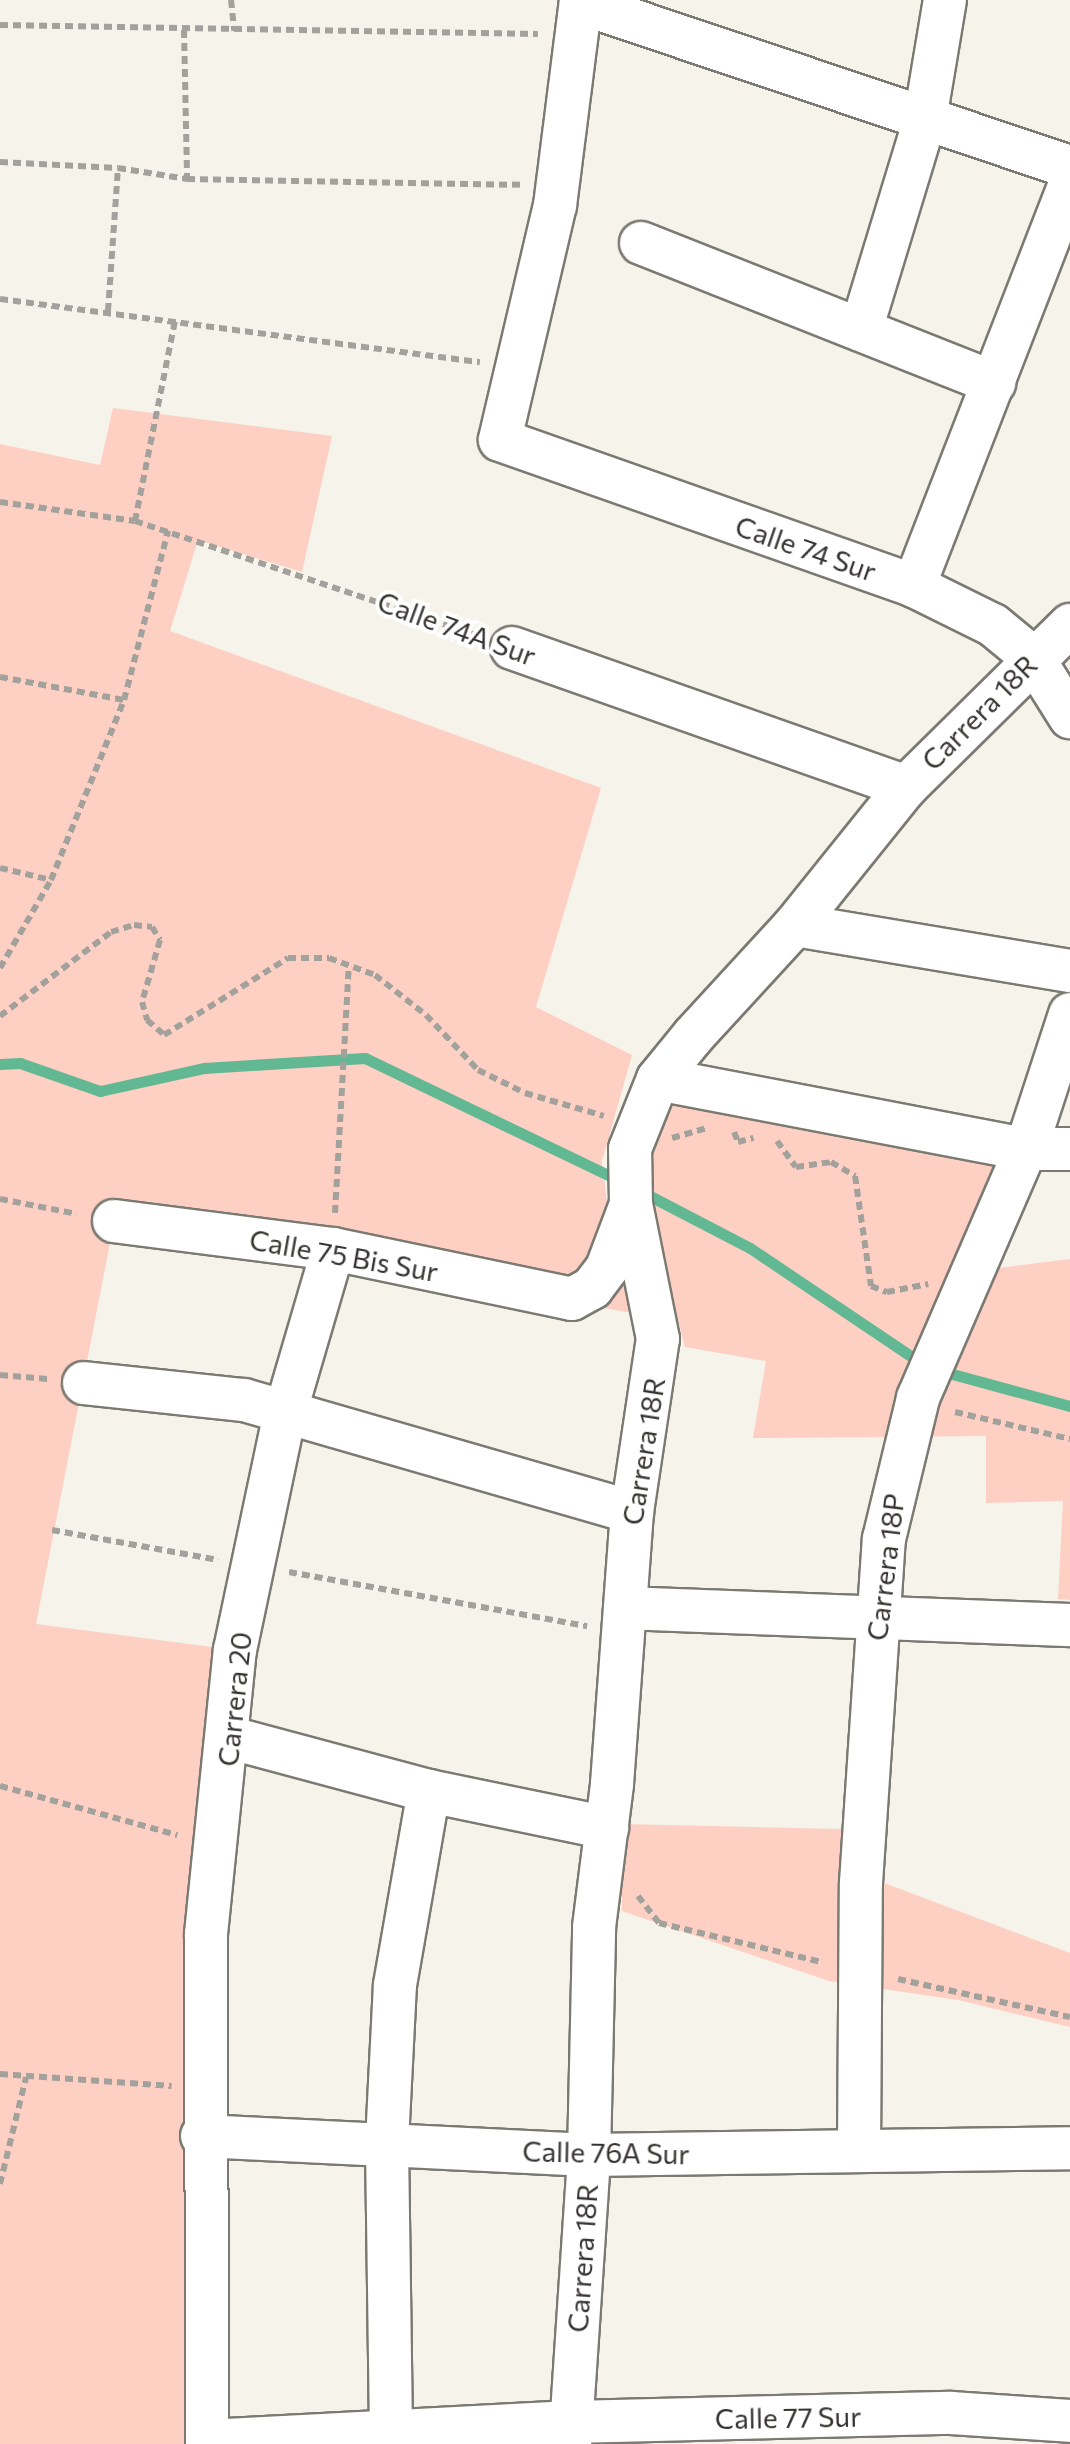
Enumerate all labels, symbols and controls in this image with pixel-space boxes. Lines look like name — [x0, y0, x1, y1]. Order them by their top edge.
street label: Calle 74 Sur — [731, 508, 881, 588]
street label: Calle 74A Sur — [373, 584, 541, 672]
street label: Carrera 18R — [914, 647, 1044, 777]
street label: Calle 75 Bis Sur — [247, 1222, 441, 1288]
street label: Carrera 18R — [615, 1375, 671, 1527]
street label: Carrera 18P — [859, 1492, 911, 1642]
street label: Carrera 20 — [210, 1630, 258, 1768]
street label: Calle 76A Sur — [522, 2134, 690, 2170]
street label: Carrera 18R — [560, 2182, 604, 2334]
street label: Calle 77 Sur — [715, 2399, 861, 2435]

